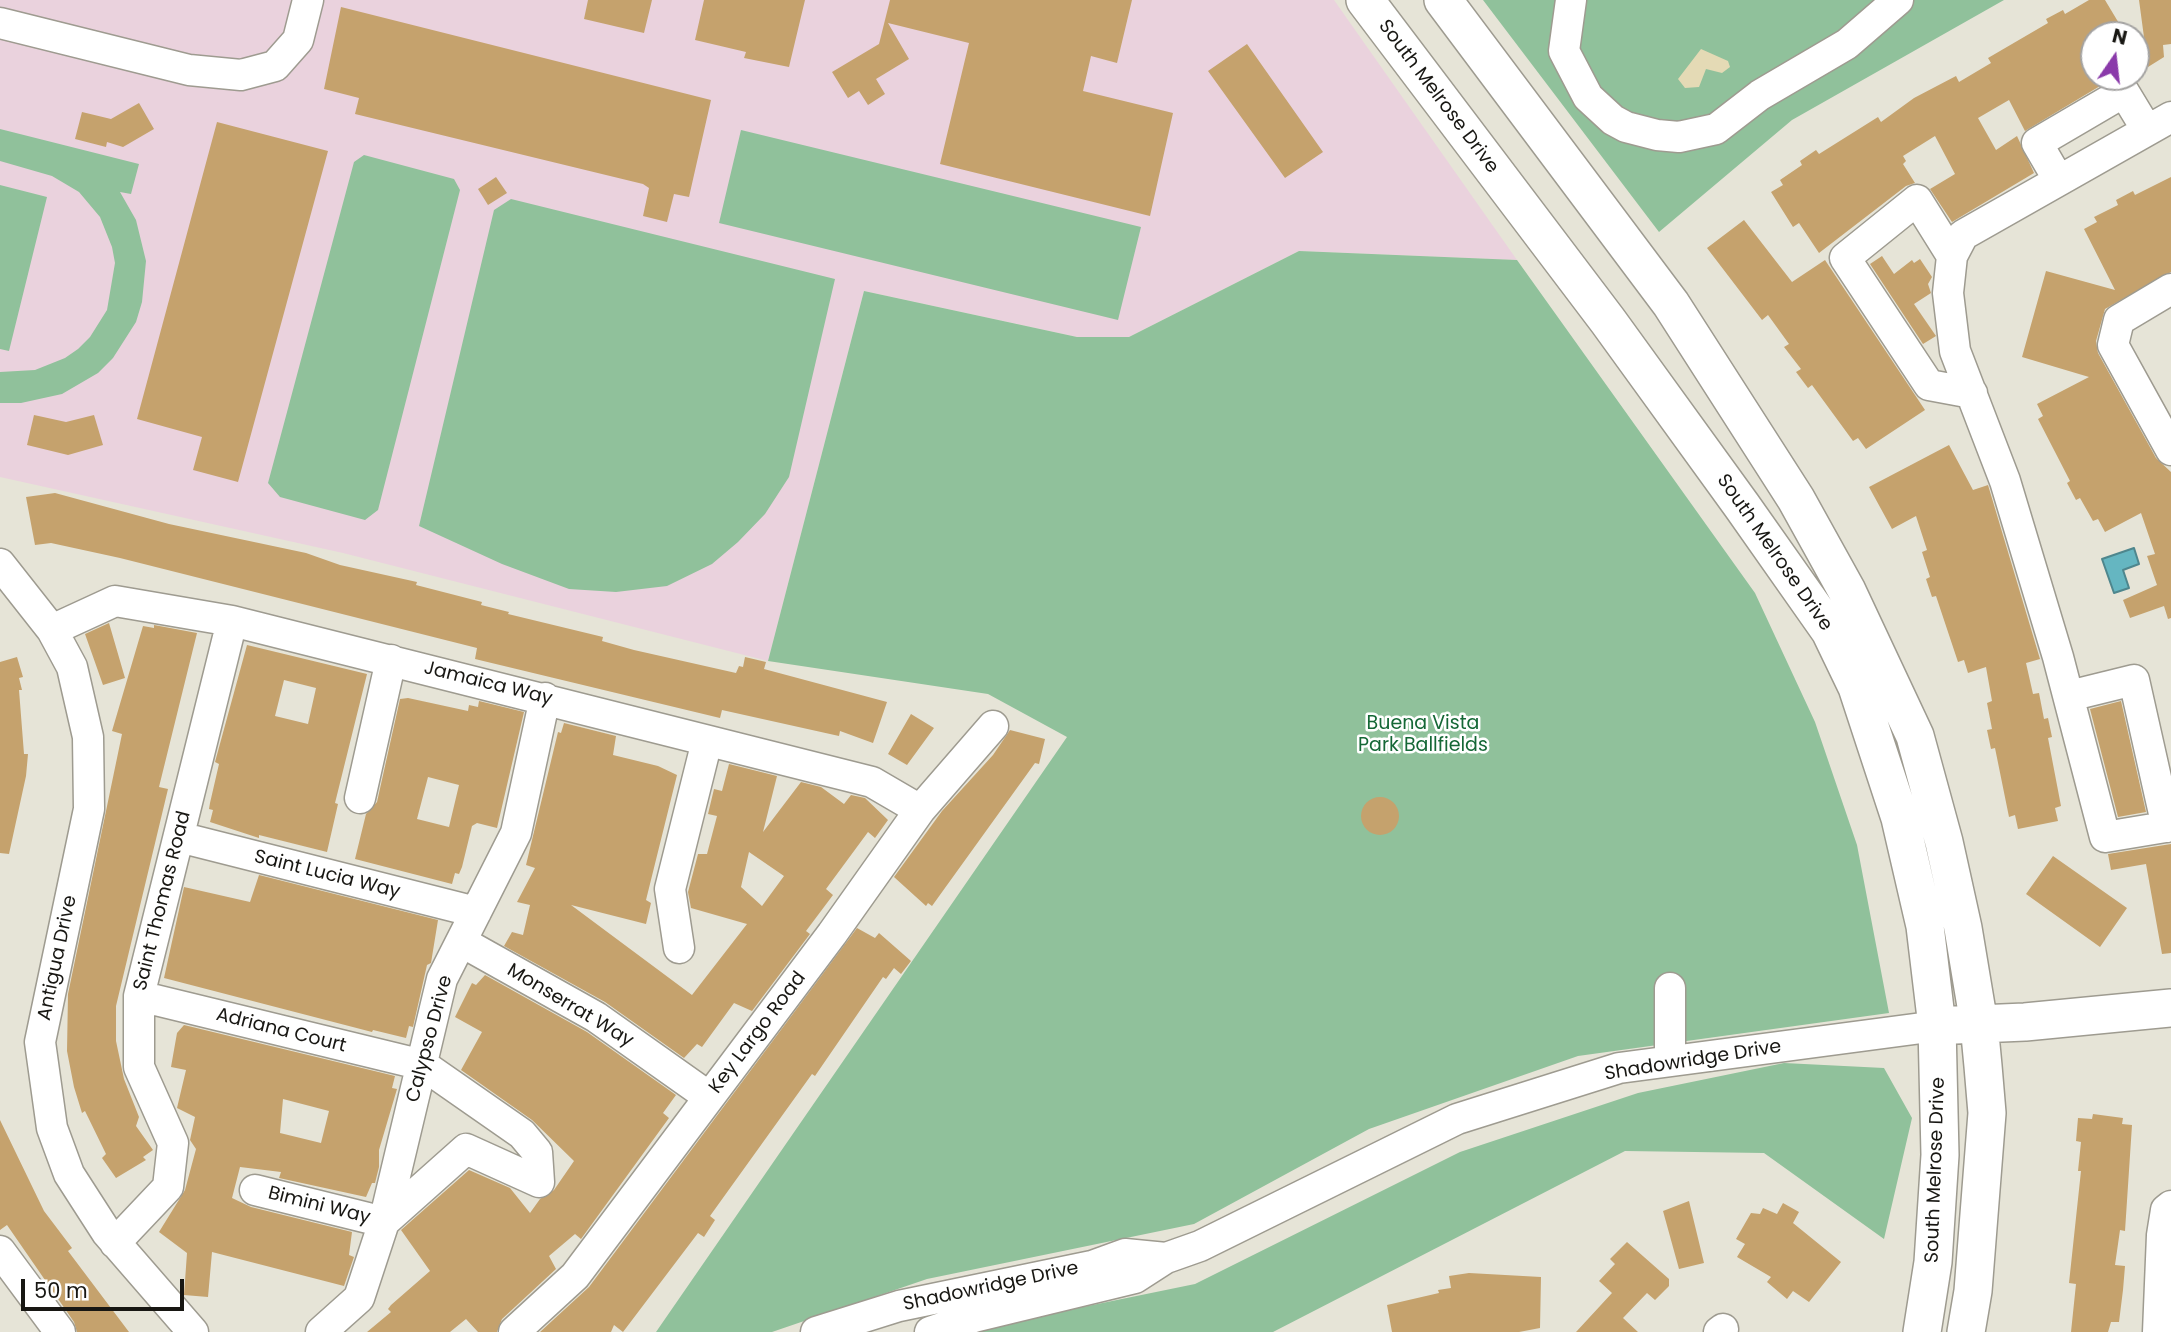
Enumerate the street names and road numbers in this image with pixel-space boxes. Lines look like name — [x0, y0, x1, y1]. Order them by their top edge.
street label: South Melrose Drive — [1373, 16, 1503, 178]
street label: South Melrose Drive — [1711, 470, 1837, 636]
street label: Jamaica Way — [421, 657, 555, 711]
street label: Saint Thomas Road — [130, 809, 196, 993]
street label: Saint Lucia Way — [252, 846, 402, 904]
street label: Antigua Drive — [34, 893, 82, 1023]
street label: Monserrat Way — [503, 959, 637, 1053]
street label: Key Largo Road — [705, 968, 811, 1098]
street label: Calypso Drive — [402, 973, 458, 1105]
street label: Adriana Court — [214, 1004, 348, 1058]
street label: Shadowridge Drive — [1603, 1036, 1783, 1086]
street label: South Melrose Drive — [1921, 1077, 1951, 1263]
street label: Bimini Way — [266, 1182, 372, 1230]
street label: Shadowridge Drive — [901, 1257, 1081, 1317]

